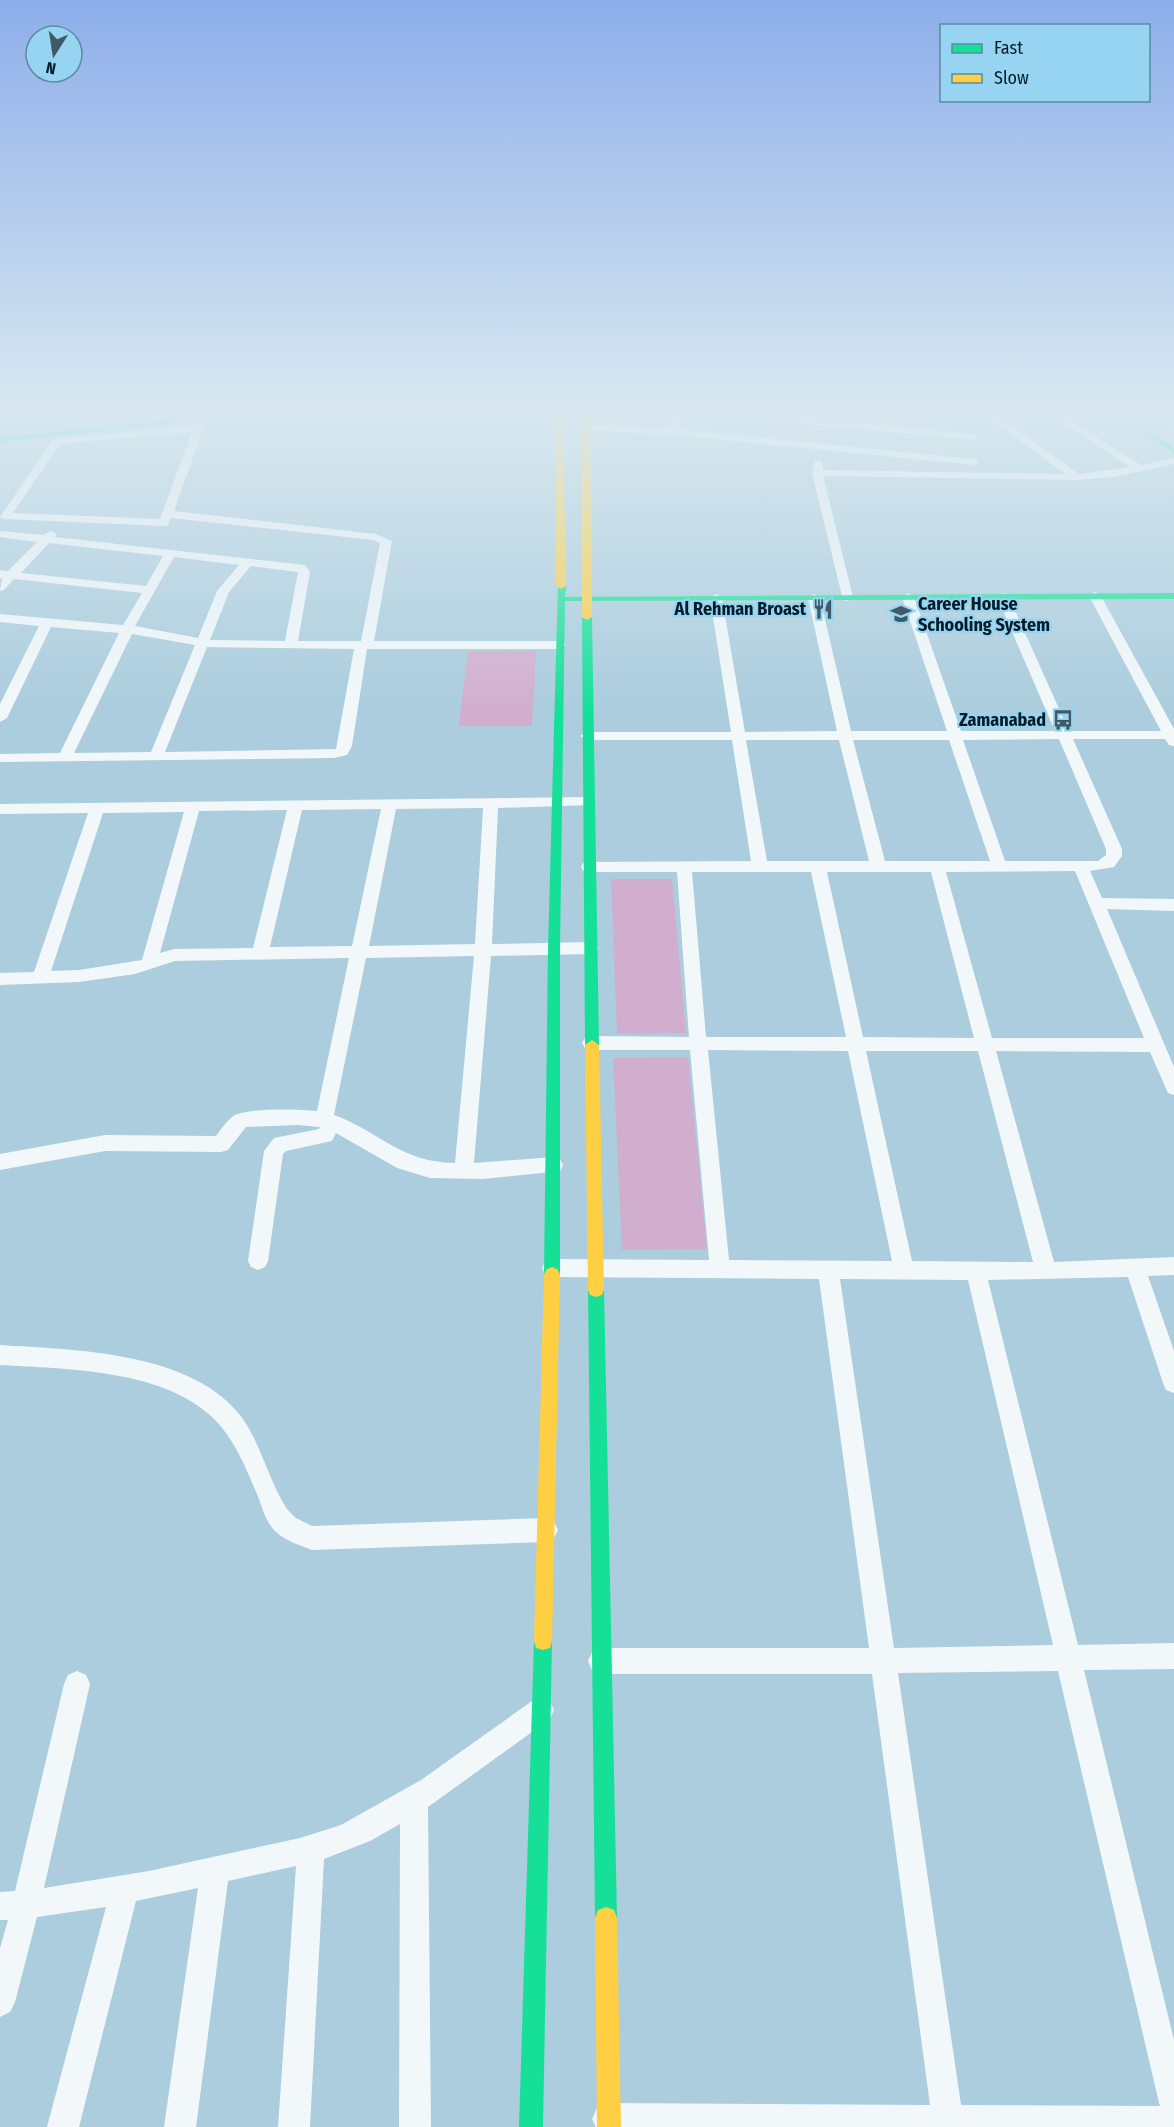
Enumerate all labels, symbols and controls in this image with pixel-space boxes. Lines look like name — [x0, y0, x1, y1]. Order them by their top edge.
north arrow — [24, 24, 84, 84]
legend — [940, 24, 1150, 102]
text: Fast — [994, 37, 1023, 59]
text: N — [44, 58, 58, 78]
text: Slow — [994, 67, 1029, 89]
place label: Career House Schooling System — [918, 593, 1050, 636]
restaurant icon: Al Rehman Broast — [811, 597, 835, 621]
place label: Al Rehman Broast — [674, 598, 807, 620]
school or university icon: Career House Schooling System — [889, 602, 913, 626]
bus stop icon: Zamanabad — [1051, 708, 1075, 732]
place label: Zamanabad — [959, 709, 1046, 731]

